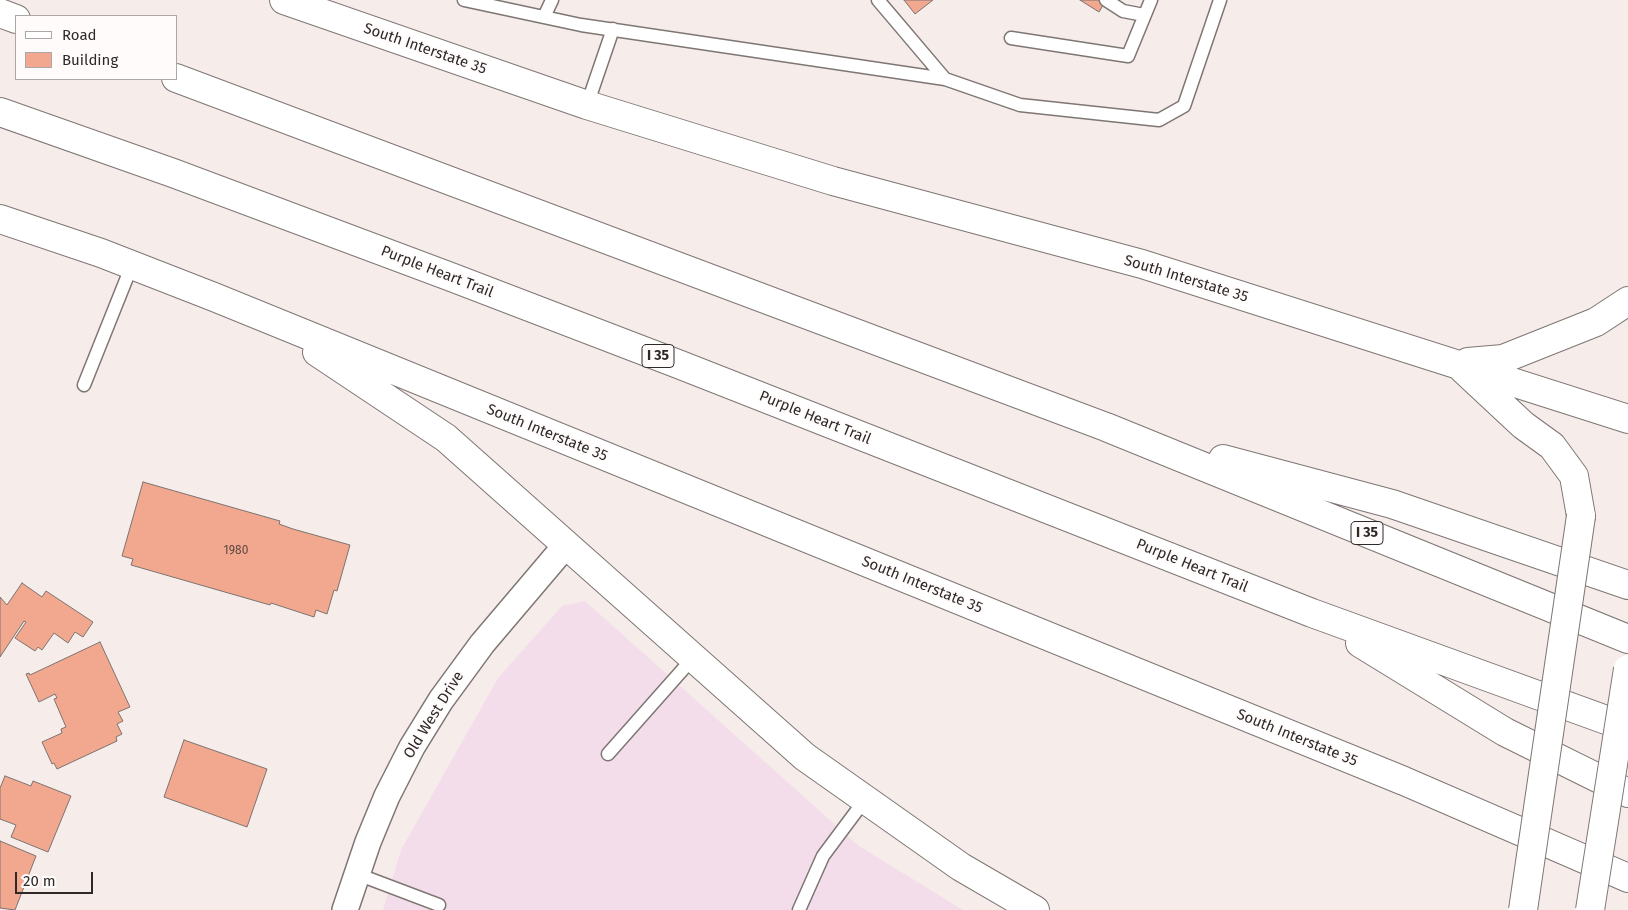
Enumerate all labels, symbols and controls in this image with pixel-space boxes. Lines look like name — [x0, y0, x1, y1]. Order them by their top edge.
legend — [15, 15, 178, 80]
street label: South Interstate 35 — [361, 20, 489, 78]
text: Road — [62, 26, 97, 44]
text: Building — [62, 51, 118, 69]
street label: Purple Heart Trail — [378, 242, 496, 302]
street label: South Interstate 35 — [1122, 252, 1250, 306]
road number: I 35 — [642, 344, 674, 368]
street label: Purple Heart Trail — [756, 387, 874, 449]
street label: South Interstate 35 — [484, 401, 610, 465]
road number: I 35 — [1351, 522, 1383, 544]
street label: Purple Heart Trail — [1133, 535, 1251, 597]
house number: 1980 — [224, 544, 248, 558]
street label: South Interstate 35 — [859, 553, 985, 617]
street label: Old West Drive — [400, 668, 468, 762]
street label: South Interstate 35 — [1234, 706, 1360, 770]
scale bar — [18, 862, 95, 894]
text: 20 m — [23, 872, 56, 890]

